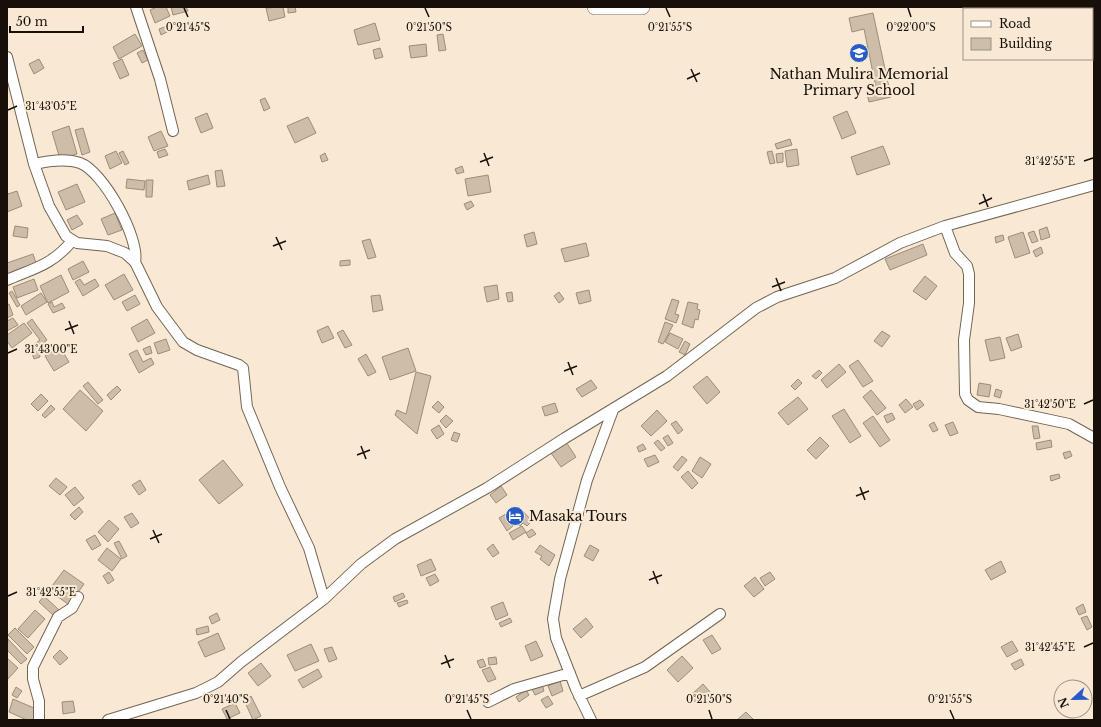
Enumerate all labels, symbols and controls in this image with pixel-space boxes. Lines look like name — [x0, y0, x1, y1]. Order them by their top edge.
scale bar — [10, 8, 83, 34]
legend — [963, 8, 1093, 60]
text: 50 m — [16, 14, 48, 29]
text: Road — [999, 16, 1031, 31]
text: 0°21'45"S — [166, 21, 210, 34]
text: 0°21'50"S — [406, 21, 452, 34]
text: 0°21'55"S — [648, 21, 692, 34]
text: 0°22'00"S — [886, 21, 936, 34]
text: Building — [999, 36, 1053, 51]
school or university icon: Nathan Mulira Memorial Primary School — [848, 42, 870, 64]
place label: Nathan Mulira Memorial Primary School — [769, 65, 949, 99]
text: 31°43'05"E — [25, 100, 77, 113]
text: 31°42'55"E — [1025, 155, 1075, 168]
text: 31°43'00"E — [24, 343, 78, 356]
text: 31°42'50"E — [1024, 398, 1076, 411]
hotel icon: Masaka Tours — [504, 505, 526, 527]
place label: Masaka Tours — [529, 507, 627, 525]
text: 31°42'55"E — [26, 586, 76, 599]
text: 31°42'45"E — [1025, 641, 1075, 654]
north arrow — [1053, 679, 1093, 719]
text: 0°21'40"S — [203, 693, 249, 706]
text: 0°21'45"S — [445, 693, 489, 706]
text: 0°21'50"S — [686, 693, 732, 706]
text: 0°21'55"S — [928, 693, 972, 706]
text: N — [1055, 695, 1072, 710]

